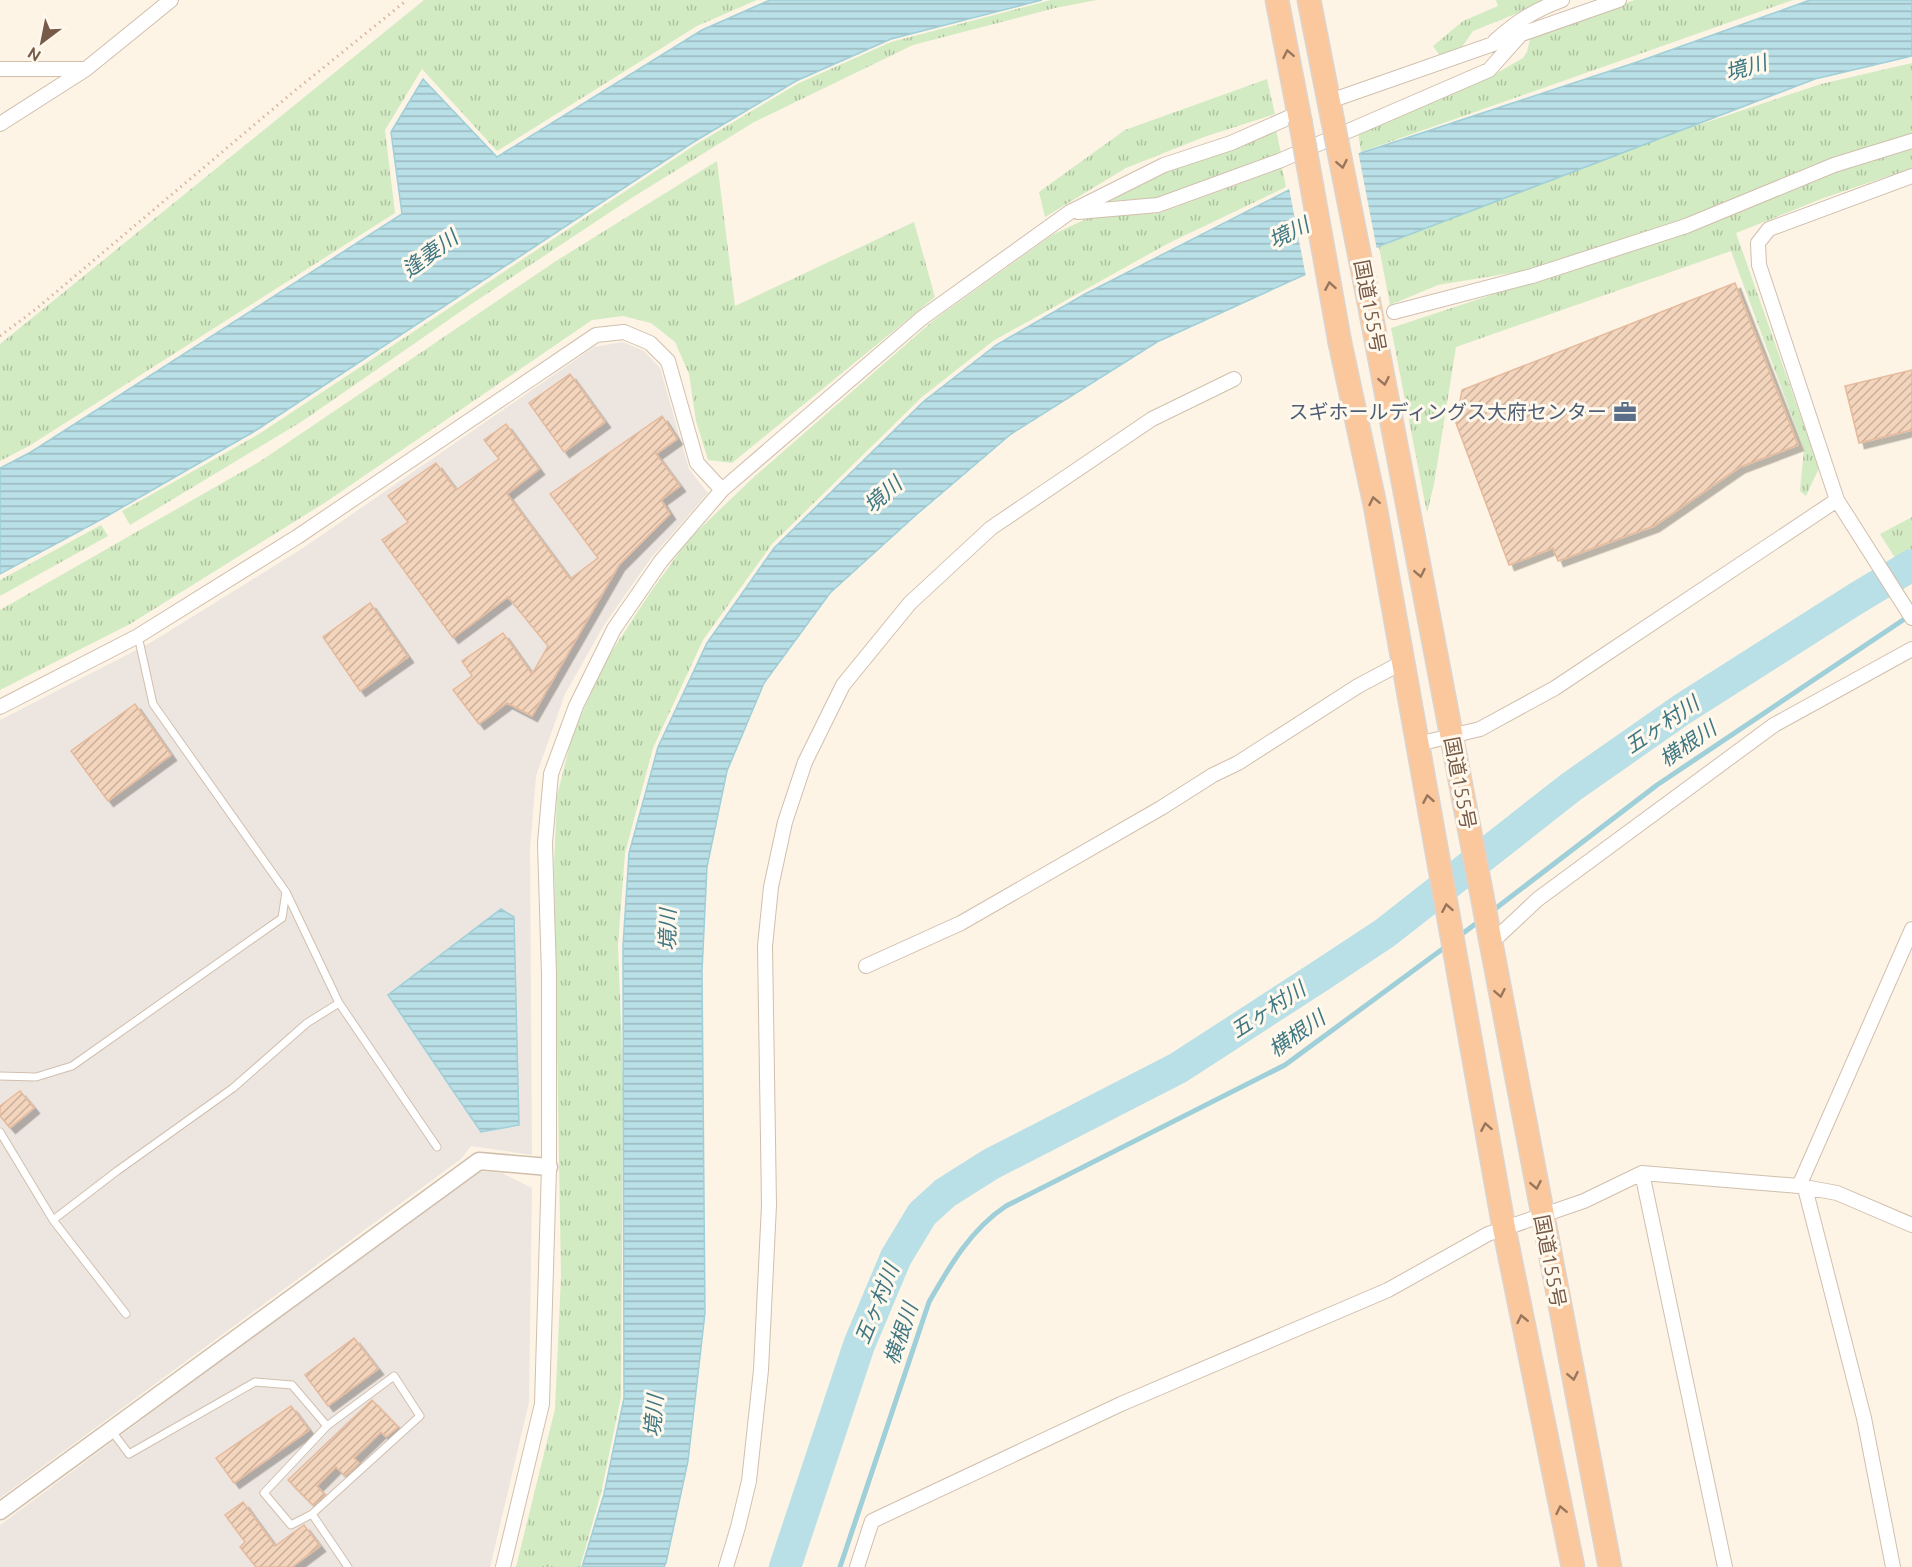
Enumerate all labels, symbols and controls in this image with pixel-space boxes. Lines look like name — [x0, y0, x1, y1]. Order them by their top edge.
north arrow — [12, 12, 72, 72]
text: N — [24, 44, 44, 66]
water label: 境川 — [1722, 49, 1771, 84]
one-way arrow — [1282, 50, 1295, 60]
one-way arrow — [1335, 159, 1348, 169]
water label: 境川 — [1264, 211, 1314, 252]
water label: 逢妻川 — [397, 224, 464, 281]
street label: 国道155号 — [1350, 258, 1391, 354]
one-way arrow — [1324, 281, 1337, 291]
one-way arrow — [1377, 376, 1390, 386]
office icon: スギホールディングス大府センター — [1612, 399, 1638, 425]
place label: スギホールディングス大府センター — [1288, 400, 1607, 423]
water label: 境川 — [859, 470, 908, 517]
one-way arrow — [1368, 496, 1381, 506]
one-way arrow — [1413, 568, 1426, 578]
water label: 五ヶ村川 — [1620, 690, 1705, 758]
water label: 横根川 — [1655, 714, 1722, 771]
street label: 国道155号 — [1440, 735, 1481, 831]
one-way arrow — [1422, 795, 1435, 805]
one-way arrow — [1441, 903, 1454, 913]
water label: 境川 — [655, 907, 679, 951]
water label: 五ヶ村川 — [1226, 975, 1311, 1042]
one-way arrow — [1493, 988, 1506, 998]
water label: 横根川 — [1264, 1004, 1331, 1061]
one-way arrow — [1480, 1122, 1493, 1132]
one-way arrow — [1529, 1180, 1542, 1190]
street label: 国道155号 — [1530, 1213, 1571, 1309]
water label: 五ヶ村川 — [849, 1258, 904, 1347]
water label: 横根川 — [878, 1298, 922, 1367]
one-way arrow — [1516, 1314, 1529, 1324]
one-way arrow — [1566, 1371, 1579, 1381]
water label: 境川 — [639, 1392, 667, 1438]
one-way arrow — [1556, 1505, 1569, 1515]

